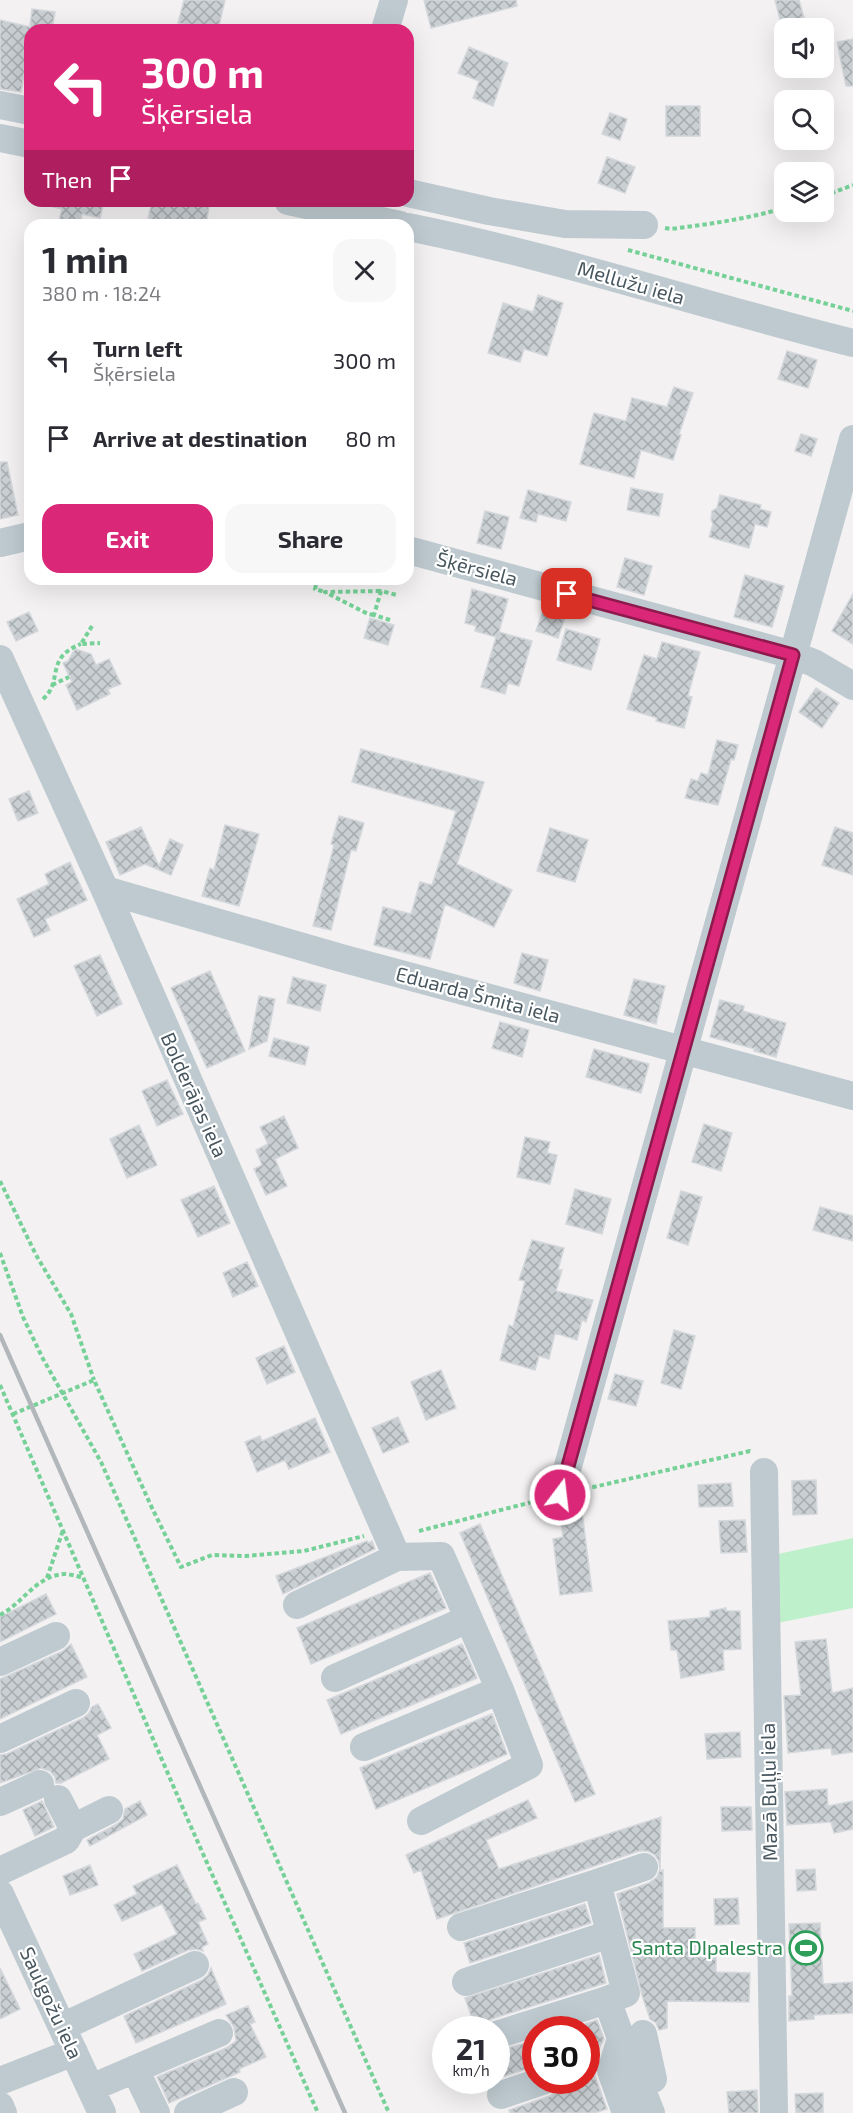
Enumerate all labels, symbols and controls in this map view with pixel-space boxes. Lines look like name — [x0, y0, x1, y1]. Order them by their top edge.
map controls — [774, 18, 834, 222]
button: sound — [774, 18, 834, 78]
text: 300 m — [141, 46, 264, 96]
icon: left — [42, 48, 120, 126]
button: search — [774, 90, 834, 150]
text: Šķērsiela — [141, 97, 253, 129]
icon: arrive — [104, 162, 137, 195]
button: layers — [774, 162, 834, 222]
text: Then — [42, 166, 92, 192]
text: 1 min — [42, 237, 129, 280]
button: close — [333, 239, 396, 302]
street label: Mellužu iela — [575, 255, 688, 309]
text: 380 m · 18:24 — [42, 281, 161, 305]
text: Turn left — [93, 335, 182, 361]
icon: left — [42, 344, 75, 377]
text: 300 m — [333, 347, 396, 373]
text: Šķērsiela — [93, 361, 176, 385]
icon: arrive — [42, 422, 75, 455]
text: Arrive at destination — [93, 425, 307, 451]
text: 80 m — [345, 425, 396, 451]
button: Exit — [42, 504, 213, 573]
button: Share — [225, 504, 396, 573]
street label: Šķērsiela — [434, 546, 520, 592]
pin — [541, 568, 592, 619]
icon: arrive — [550, 577, 583, 610]
street label: Eduarda Šmita iela — [393, 961, 563, 1028]
street label: Bolderājas iela — [157, 1028, 233, 1161]
position arrow — [528, 1463, 592, 1527]
street label: Mazā Buļļu iela — [755, 1723, 783, 1861]
sports icon: Santa DIpalestra — [788, 1930, 824, 1966]
place label: Santa DIpalestra — [632, 1935, 783, 1959]
street label: Saulgožu iela — [16, 1943, 88, 2062]
speed limit sign: 30 — [522, 2016, 600, 2094]
text: 21 — [456, 2030, 486, 2066]
text: km/h — [452, 2061, 490, 2079]

